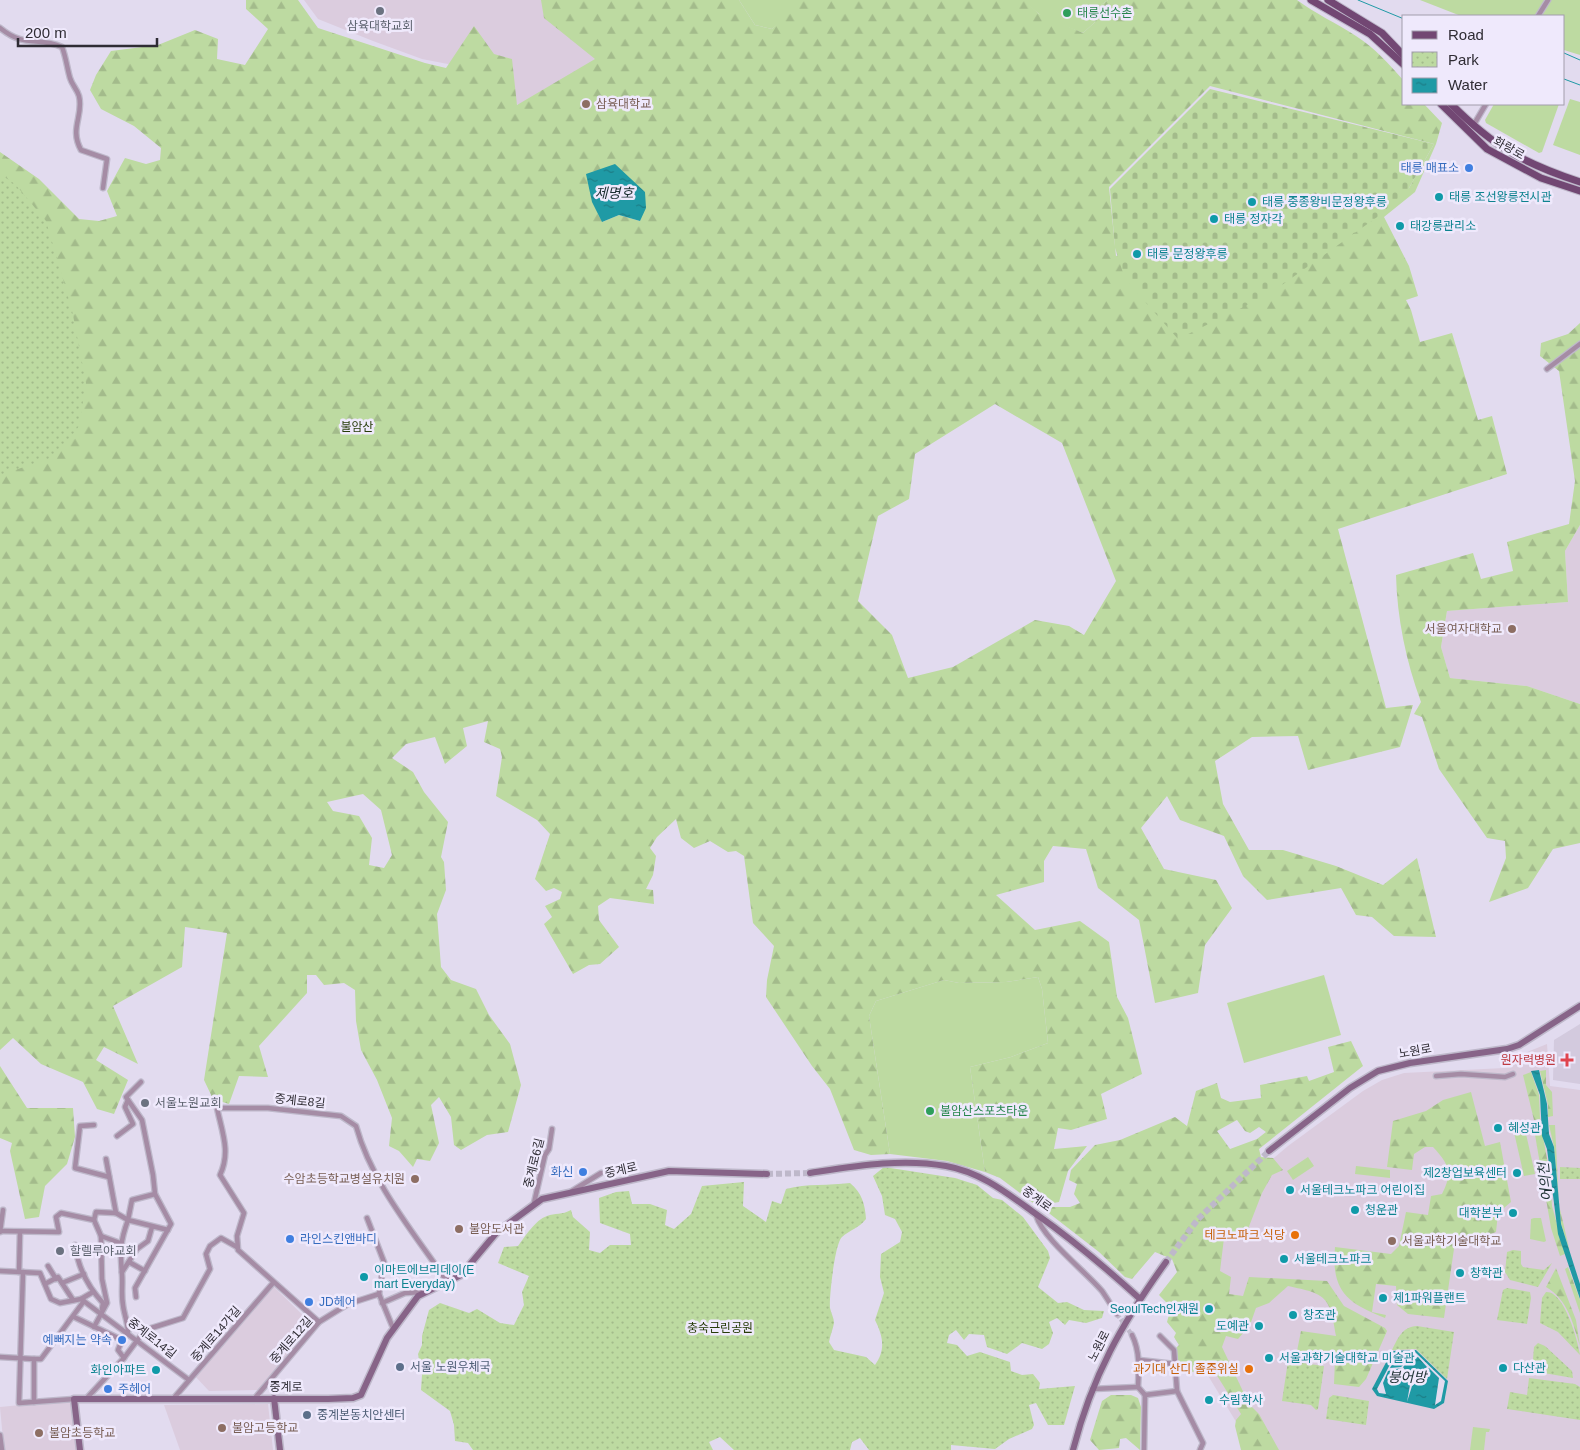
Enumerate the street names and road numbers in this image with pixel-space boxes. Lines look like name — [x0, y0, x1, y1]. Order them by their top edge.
street label: 화랑로 — [1491, 134, 1527, 162]
street label: 노원로 — [1397, 1041, 1433, 1061]
street label: 중계로8길 — [274, 1091, 326, 1111]
street label: 중계로6길 — [521, 1137, 547, 1189]
street label: 중계로 — [603, 1159, 639, 1181]
street label: 중계로 — [1019, 1184, 1055, 1214]
street label: 중계로14가길 — [188, 1304, 244, 1364]
street label: 중계로12길 — [267, 1314, 315, 1366]
street label: 중계로14길 — [125, 1315, 179, 1361]
street label: 노원로 — [1085, 1328, 1113, 1364]
street label: 중계로 — [269, 1380, 303, 1394]

